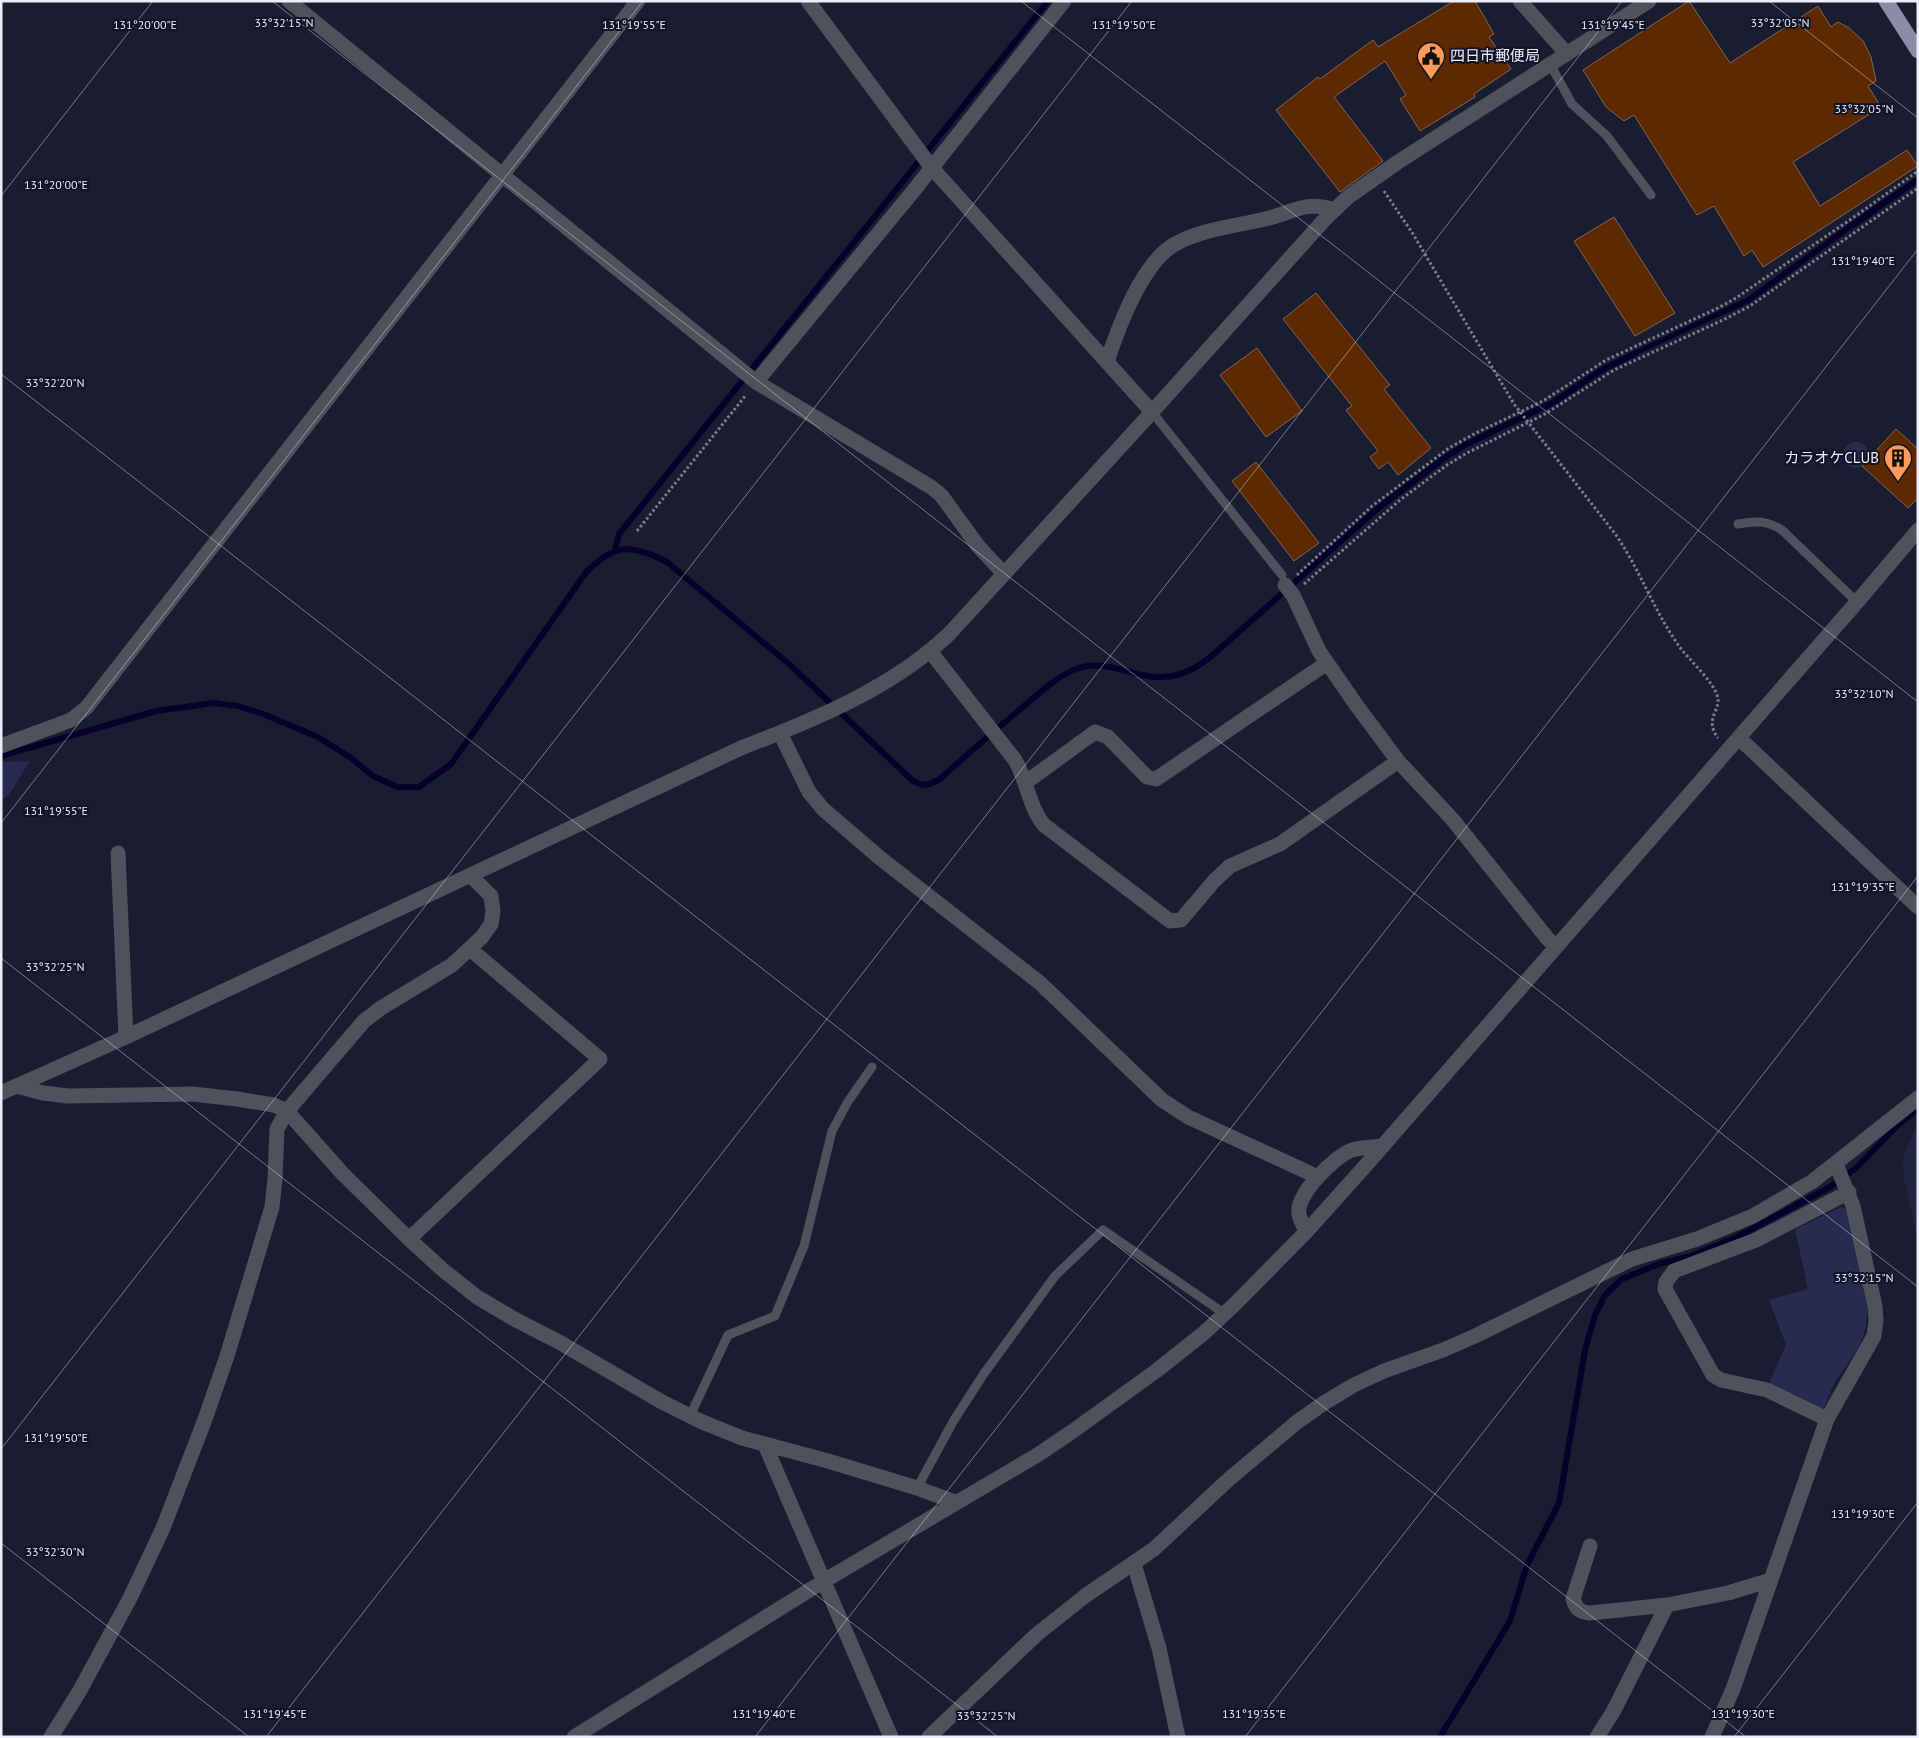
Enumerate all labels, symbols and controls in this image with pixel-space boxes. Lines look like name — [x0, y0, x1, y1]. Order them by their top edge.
text: 33°32'15"N — [254, 15, 314, 30]
text: 33°32'05"N — [1750, 15, 1810, 30]
text: 131°20'00"E — [113, 17, 177, 32]
text: 131°19'55"E — [602, 17, 666, 32]
text: 131°19'50"E — [1092, 17, 1156, 32]
text: 131°19'45"E — [1581, 17, 1645, 32]
public building icon: 四日市郵便局 — [1416, 41, 1446, 80]
place label: 四日市郵便局 — [1450, 46, 1540, 65]
text: 33°32'05"N — [1834, 101, 1894, 116]
text: 131°20'00"E — [24, 177, 88, 192]
text: 131°19'40"E — [1831, 253, 1895, 268]
text: 33°32'20"N — [25, 375, 85, 390]
building icon: カラオケCLUB — [1883, 443, 1913, 482]
place label: カラオケCLUB — [1784, 448, 1879, 467]
text: 33°32'10"N — [1834, 686, 1894, 701]
text: 131°19'55"E — [24, 803, 88, 818]
text: 131°19'35"E — [1831, 879, 1895, 894]
text: 33°32'25"N — [25, 959, 85, 974]
text: 33°32'15"N — [1834, 1270, 1894, 1285]
text: 131°19'50"E — [24, 1430, 88, 1445]
text: 131°19'30"E — [1831, 1506, 1895, 1521]
text: 33°32'30"N — [25, 1544, 85, 1559]
text: 131°19'45"E — [243, 1706, 307, 1721]
text: 131°19'40"E — [732, 1706, 796, 1721]
text: 131°19'35"E — [1222, 1706, 1286, 1721]
text: 131°19'30"E — [1711, 1706, 1775, 1721]
text: 33°32'25"N — [956, 1708, 1016, 1723]

